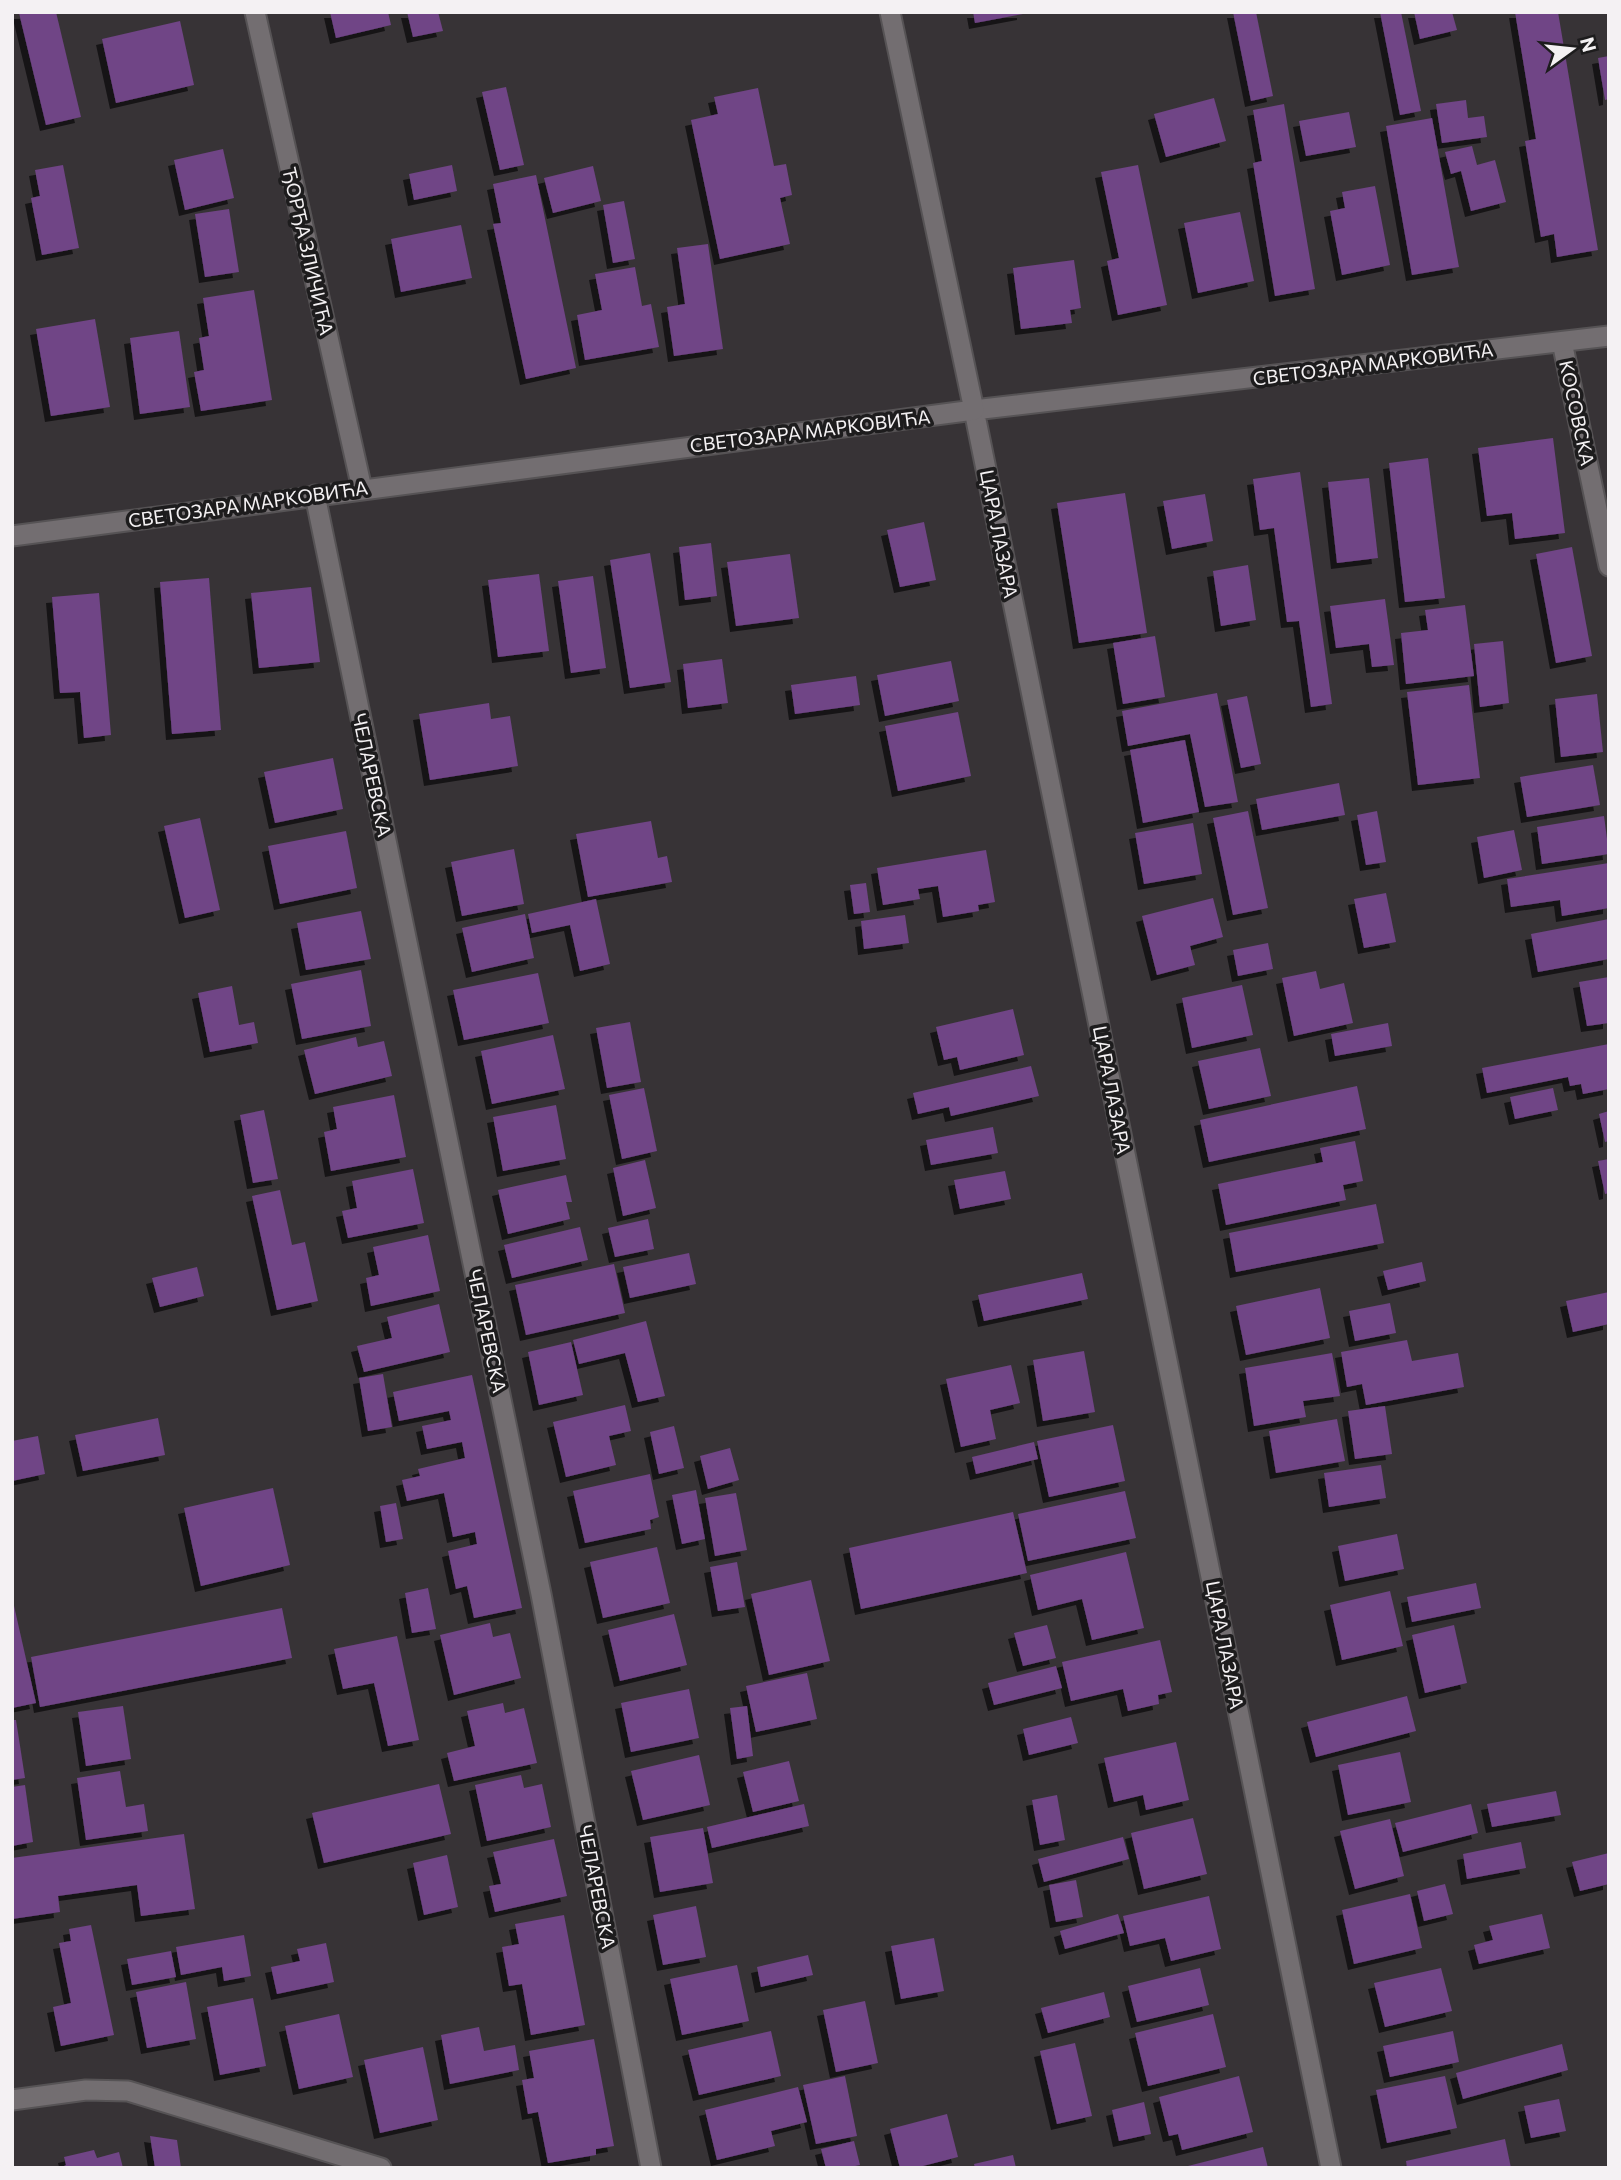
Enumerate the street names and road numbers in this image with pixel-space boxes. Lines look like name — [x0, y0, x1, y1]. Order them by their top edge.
street label: ЂОРЂА ЗЛИЧИЋА — [278, 165, 339, 337]
street label: СВЕТОЗАРА МАРКОВИЋА — [1251, 337, 1494, 390]
street label: КОСОВСКА — [1555, 358, 1600, 468]
street label: СВЕТОЗАРА МАРКОВИЋА — [688, 404, 931, 457]
street label: ЦАРА ЛАЗАРА — [976, 468, 1023, 600]
street label: СВЕТОЗАРА МАРКОВИЋА — [127, 475, 369, 532]
street label: ЧЕЛАРЕВСКА — [348, 711, 397, 839]
street label: ЦАРА ЛАЗАРА — [1089, 1024, 1136, 1156]
street label: ЧЕЛАРЕВСКА — [463, 1267, 512, 1395]
street label: ЦАРА ЛАЗАРА — [1202, 1579, 1249, 1711]
street label: ЧЕЛАРЕВСКА — [574, 1823, 621, 1951]

